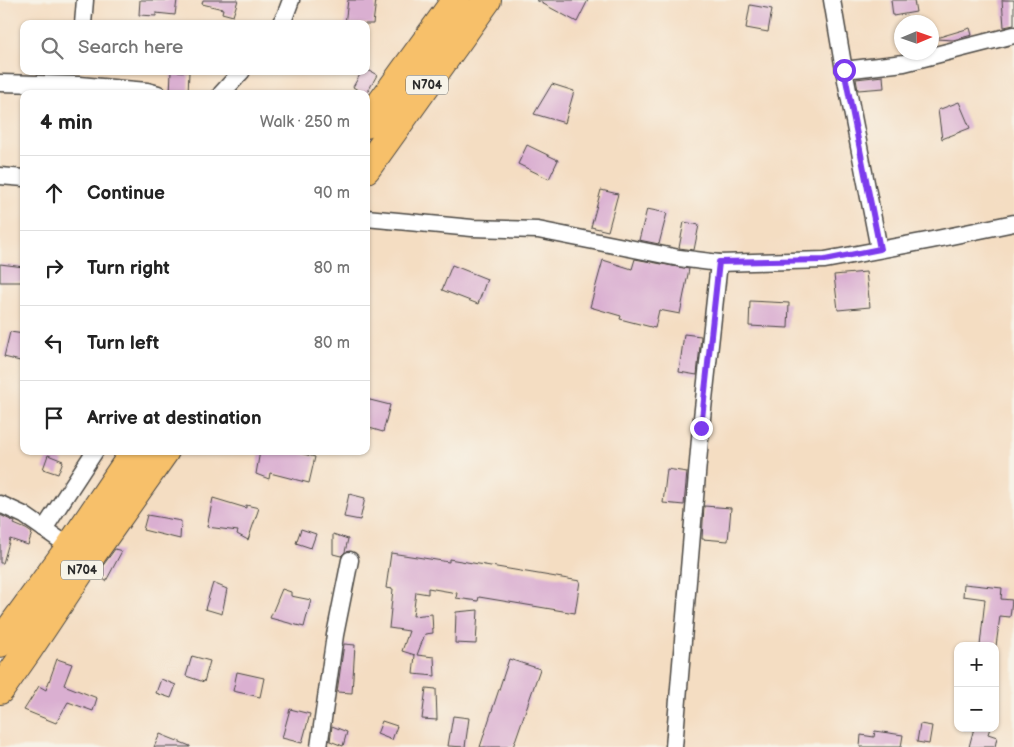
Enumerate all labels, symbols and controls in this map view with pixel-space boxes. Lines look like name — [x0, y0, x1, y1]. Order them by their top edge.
north arrow — [894, 15, 939, 60]
search box — [20, 20, 370, 75]
icon: search — [38, 34, 66, 62]
text: Search here — [78, 36, 183, 59]
route start — [833, 59, 856, 82]
road number: N704 — [406, 76, 448, 94]
text: 4 min — [40, 110, 93, 135]
text: Walk · 250 m — [260, 113, 350, 132]
icon: ahead — [40, 179, 68, 207]
text: Continue — [87, 182, 165, 205]
text: 90 m — [314, 184, 350, 203]
icon: right — [40, 254, 68, 282]
text: Turn right — [87, 257, 170, 280]
text: 80 m — [314, 259, 350, 278]
icon: left — [40, 329, 68, 357]
text: Turn left — [87, 332, 159, 355]
text: 80 m — [314, 334, 350, 353]
icon: arrive — [40, 404, 68, 432]
text: Arrive at destination — [87, 407, 262, 430]
route end — [690, 417, 713, 440]
road number: N704 — [61, 560, 103, 580]
map controls — [954, 642, 999, 732]
button: + — [954, 642, 999, 687]
button: − — [954, 687, 999, 732]

